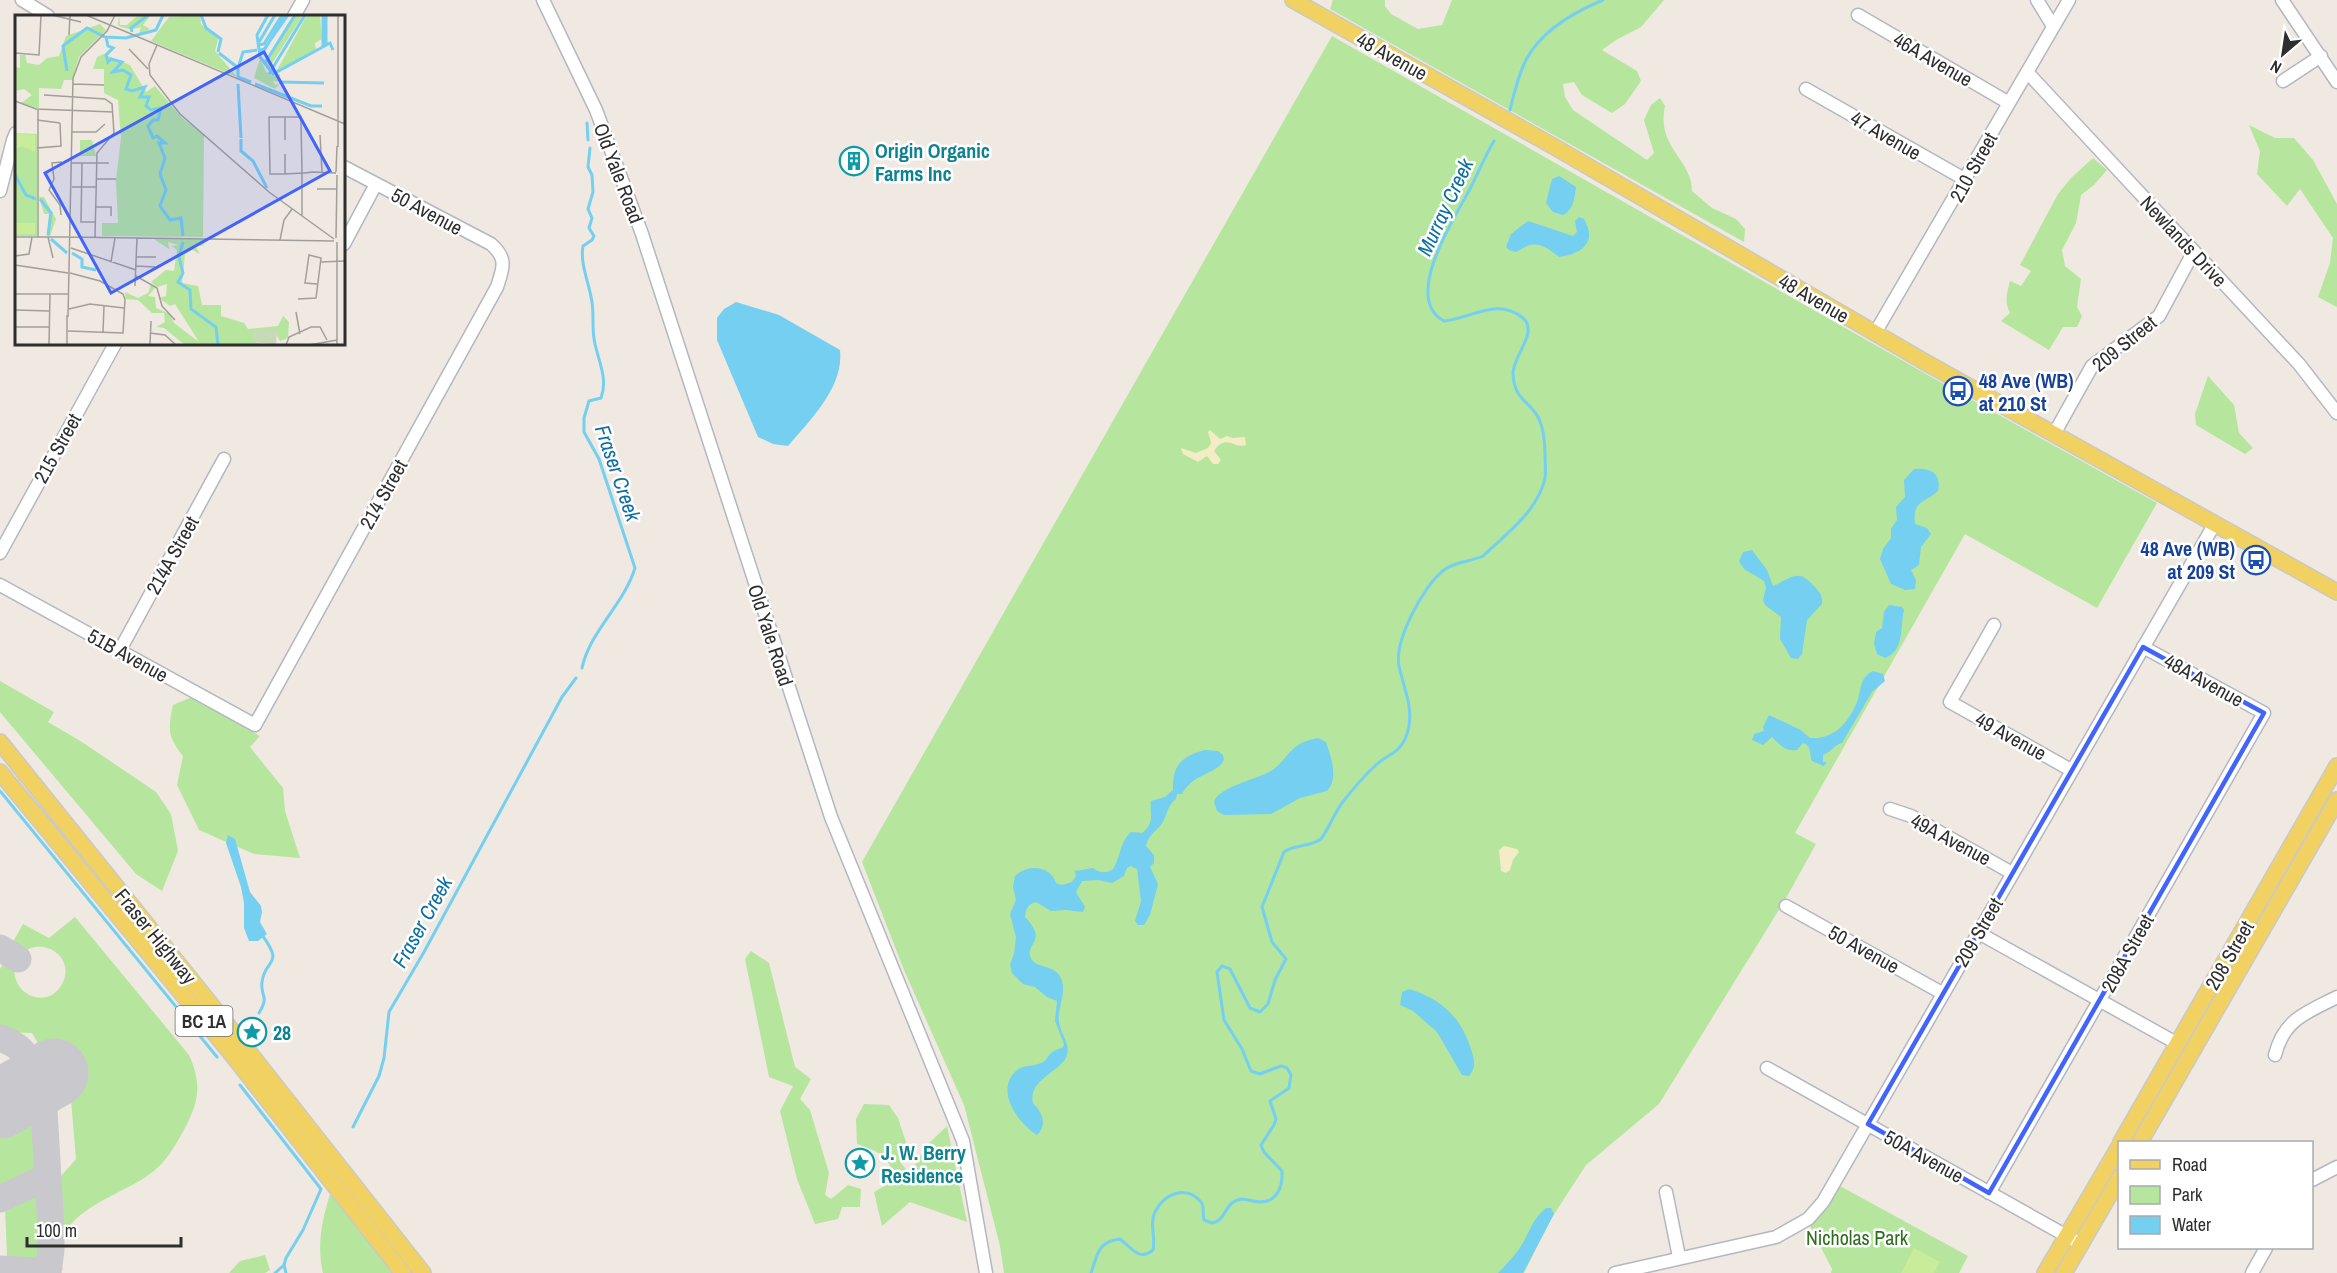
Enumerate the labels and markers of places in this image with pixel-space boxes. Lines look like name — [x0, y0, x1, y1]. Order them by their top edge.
place label: Origin Organic Farms Inc — [875, 137, 990, 187]
building icon: Origin Organic Farms Inc — [838, 145, 870, 177]
place label: 48 Ave (WB) at 210 St — [1979, 367, 2073, 417]
bus stop icon: 48 Ave (WB) at 210 St — [1942, 375, 1974, 407]
place label: 48 Ave (WB) at 209 St — [2141, 535, 2236, 585]
bus stop icon: 48 Ave (WB) at 209 St — [2240, 544, 2272, 576]
place icon: 28 — [236, 1016, 268, 1048]
place label: 28 — [273, 1019, 291, 1046]
place label: J. W. Berry Residence — [881, 1139, 967, 1189]
place icon: J. W. Berry Residence — [844, 1147, 876, 1179]

